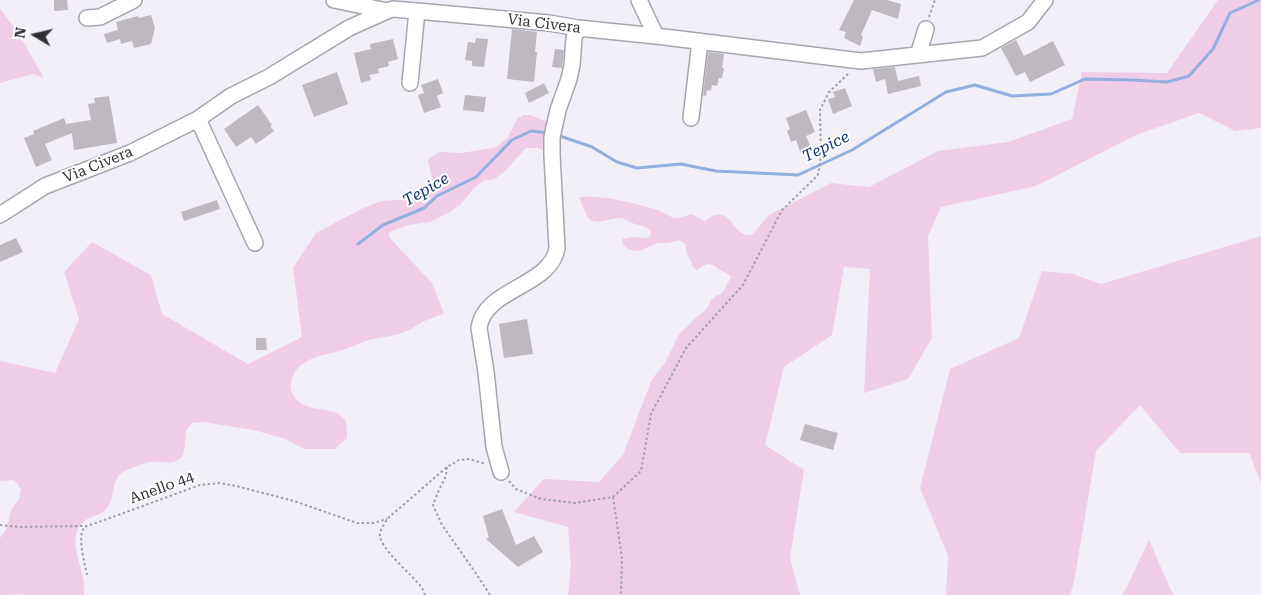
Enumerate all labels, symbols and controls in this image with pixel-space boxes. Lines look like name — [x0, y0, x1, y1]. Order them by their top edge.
north arrow — [10, 10, 60, 60]
street label: Via Civera — [506, 11, 582, 37]
text: N — [11, 26, 29, 39]
water label: Tepice — [799, 127, 853, 167]
street label: Via Civera — [60, 143, 136, 187]
water label: Tepice — [400, 169, 452, 211]
street label: Anello 44 — [127, 468, 197, 508]

